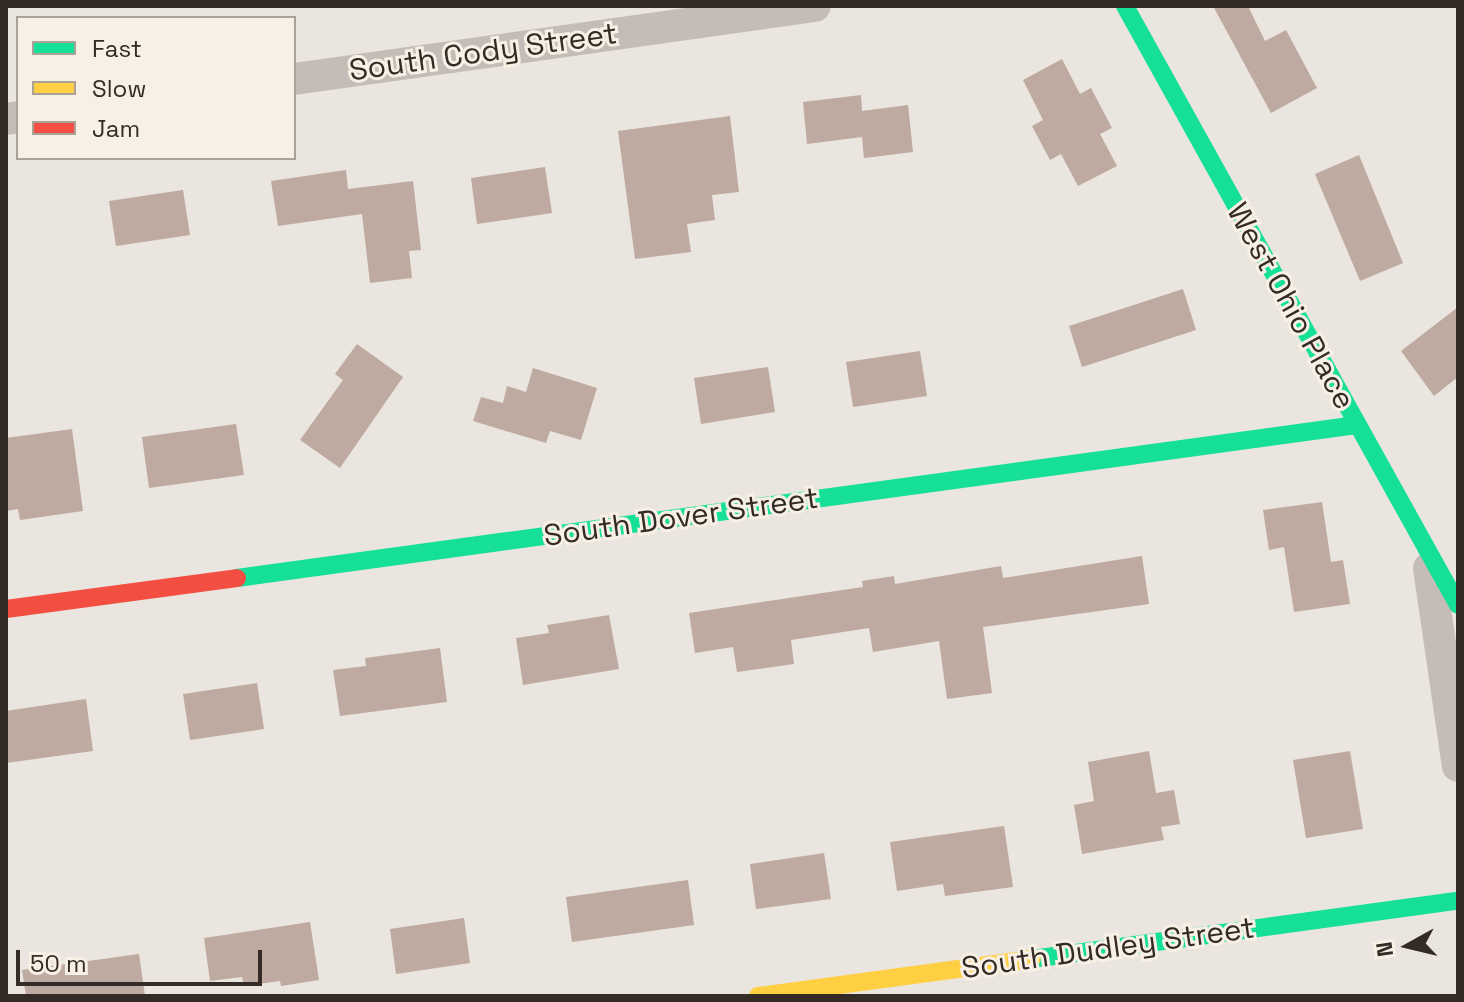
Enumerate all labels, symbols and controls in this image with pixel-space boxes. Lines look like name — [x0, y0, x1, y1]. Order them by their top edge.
street label: South Cody Street — [347, 15, 619, 89]
legend — [16, 16, 296, 160]
text: Fast — [92, 33, 142, 64]
text: Slow — [92, 73, 146, 104]
text: Jam — [92, 113, 140, 144]
street label: West Ohio Place — [1219, 196, 1363, 416]
street label: South Dover Street — [541, 480, 821, 554]
north arrow — [1368, 906, 1448, 986]
street label: South Dudley Street — [959, 910, 1257, 986]
scale bar — [20, 934, 266, 984]
text: N — [1369, 940, 1399, 959]
text: 50 m — [30, 948, 87, 979]

